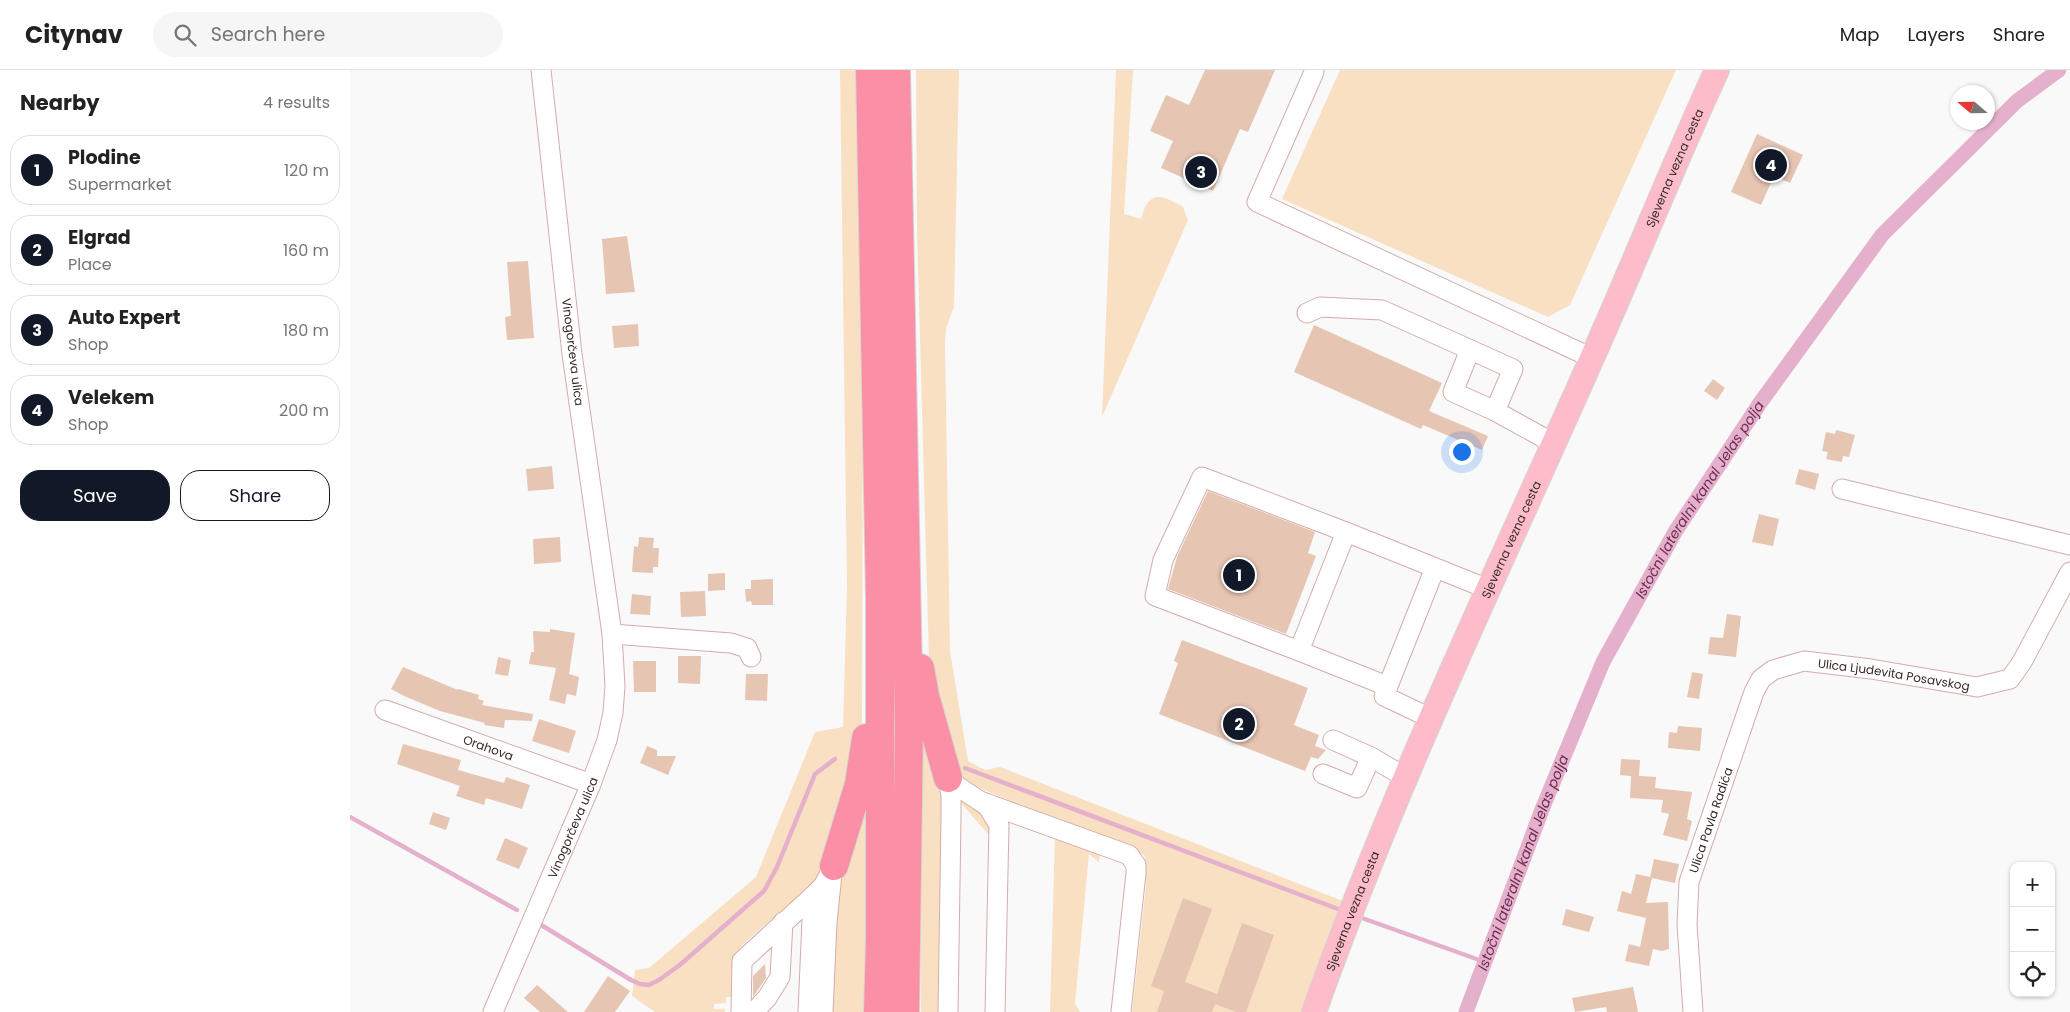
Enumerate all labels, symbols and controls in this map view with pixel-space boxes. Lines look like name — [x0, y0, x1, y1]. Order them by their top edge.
search box — [153, 12, 503, 57]
text: Citynav — [25, 18, 123, 51]
icon: search — [171, 21, 199, 49]
text: Search here — [211, 21, 325, 48]
text: Map — [1840, 22, 1880, 47]
text: Layers — [1908, 22, 1965, 47]
text: Share — [1993, 22, 2045, 47]
north arrow — [1950, 85, 1995, 130]
text: Nearby — [20, 88, 100, 117]
text: 4 results — [263, 91, 330, 114]
street label: Sjeverna vezna cesta — [1641, 106, 1707, 230]
text: Plodine — [68, 144, 141, 171]
pin: 4 — [1755, 146, 1787, 184]
pin: 3 — [1185, 153, 1217, 191]
text: 1 — [34, 159, 40, 182]
text: 120 m — [284, 159, 329, 182]
text: Supermarket — [68, 173, 172, 196]
text: Elgrad — [68, 224, 131, 251]
text: 2 — [32, 239, 42, 262]
text: 160 m — [283, 239, 329, 262]
text: Place — [68, 253, 112, 276]
street label: Vinogorčeva ulica — [558, 297, 588, 407]
text: Auto Expert — [68, 304, 181, 331]
text: 3 — [32, 319, 42, 342]
text: 180 m — [283, 319, 329, 342]
text: Shop — [68, 333, 109, 356]
text: Velekem — [68, 384, 154, 411]
water label: Istočni lateralni kanal Jelas polja — [1630, 396, 1769, 602]
text: 4 — [32, 399, 42, 422]
text: 200 m — [279, 399, 329, 422]
text: Shop — [68, 413, 109, 436]
your location — [1449, 439, 1475, 465]
button: Save — [20, 470, 170, 521]
button: Share — [180, 470, 330, 521]
street label: Sjeverna vezna cesta — [1477, 478, 1544, 601]
pin: 1 — [1223, 556, 1255, 594]
street label: Ulica Ljudevita Posavskog — [1817, 654, 1971, 694]
pin: 2 — [1223, 705, 1255, 743]
street label: Orahova — [461, 730, 516, 764]
water label: Istočni lateralni kanal Jelas polja — [1473, 751, 1574, 973]
street label: Ulica Pavla Radića — [1684, 765, 1736, 875]
street label: Vinogorčeva ulica — [543, 774, 601, 881]
street label: Sjeverna vezna cesta — [1321, 848, 1383, 973]
map controls — [2010, 862, 2055, 997]
button: + — [2010, 862, 2055, 907]
button: − — [2010, 907, 2055, 952]
button: locate — [2010, 952, 2055, 997]

